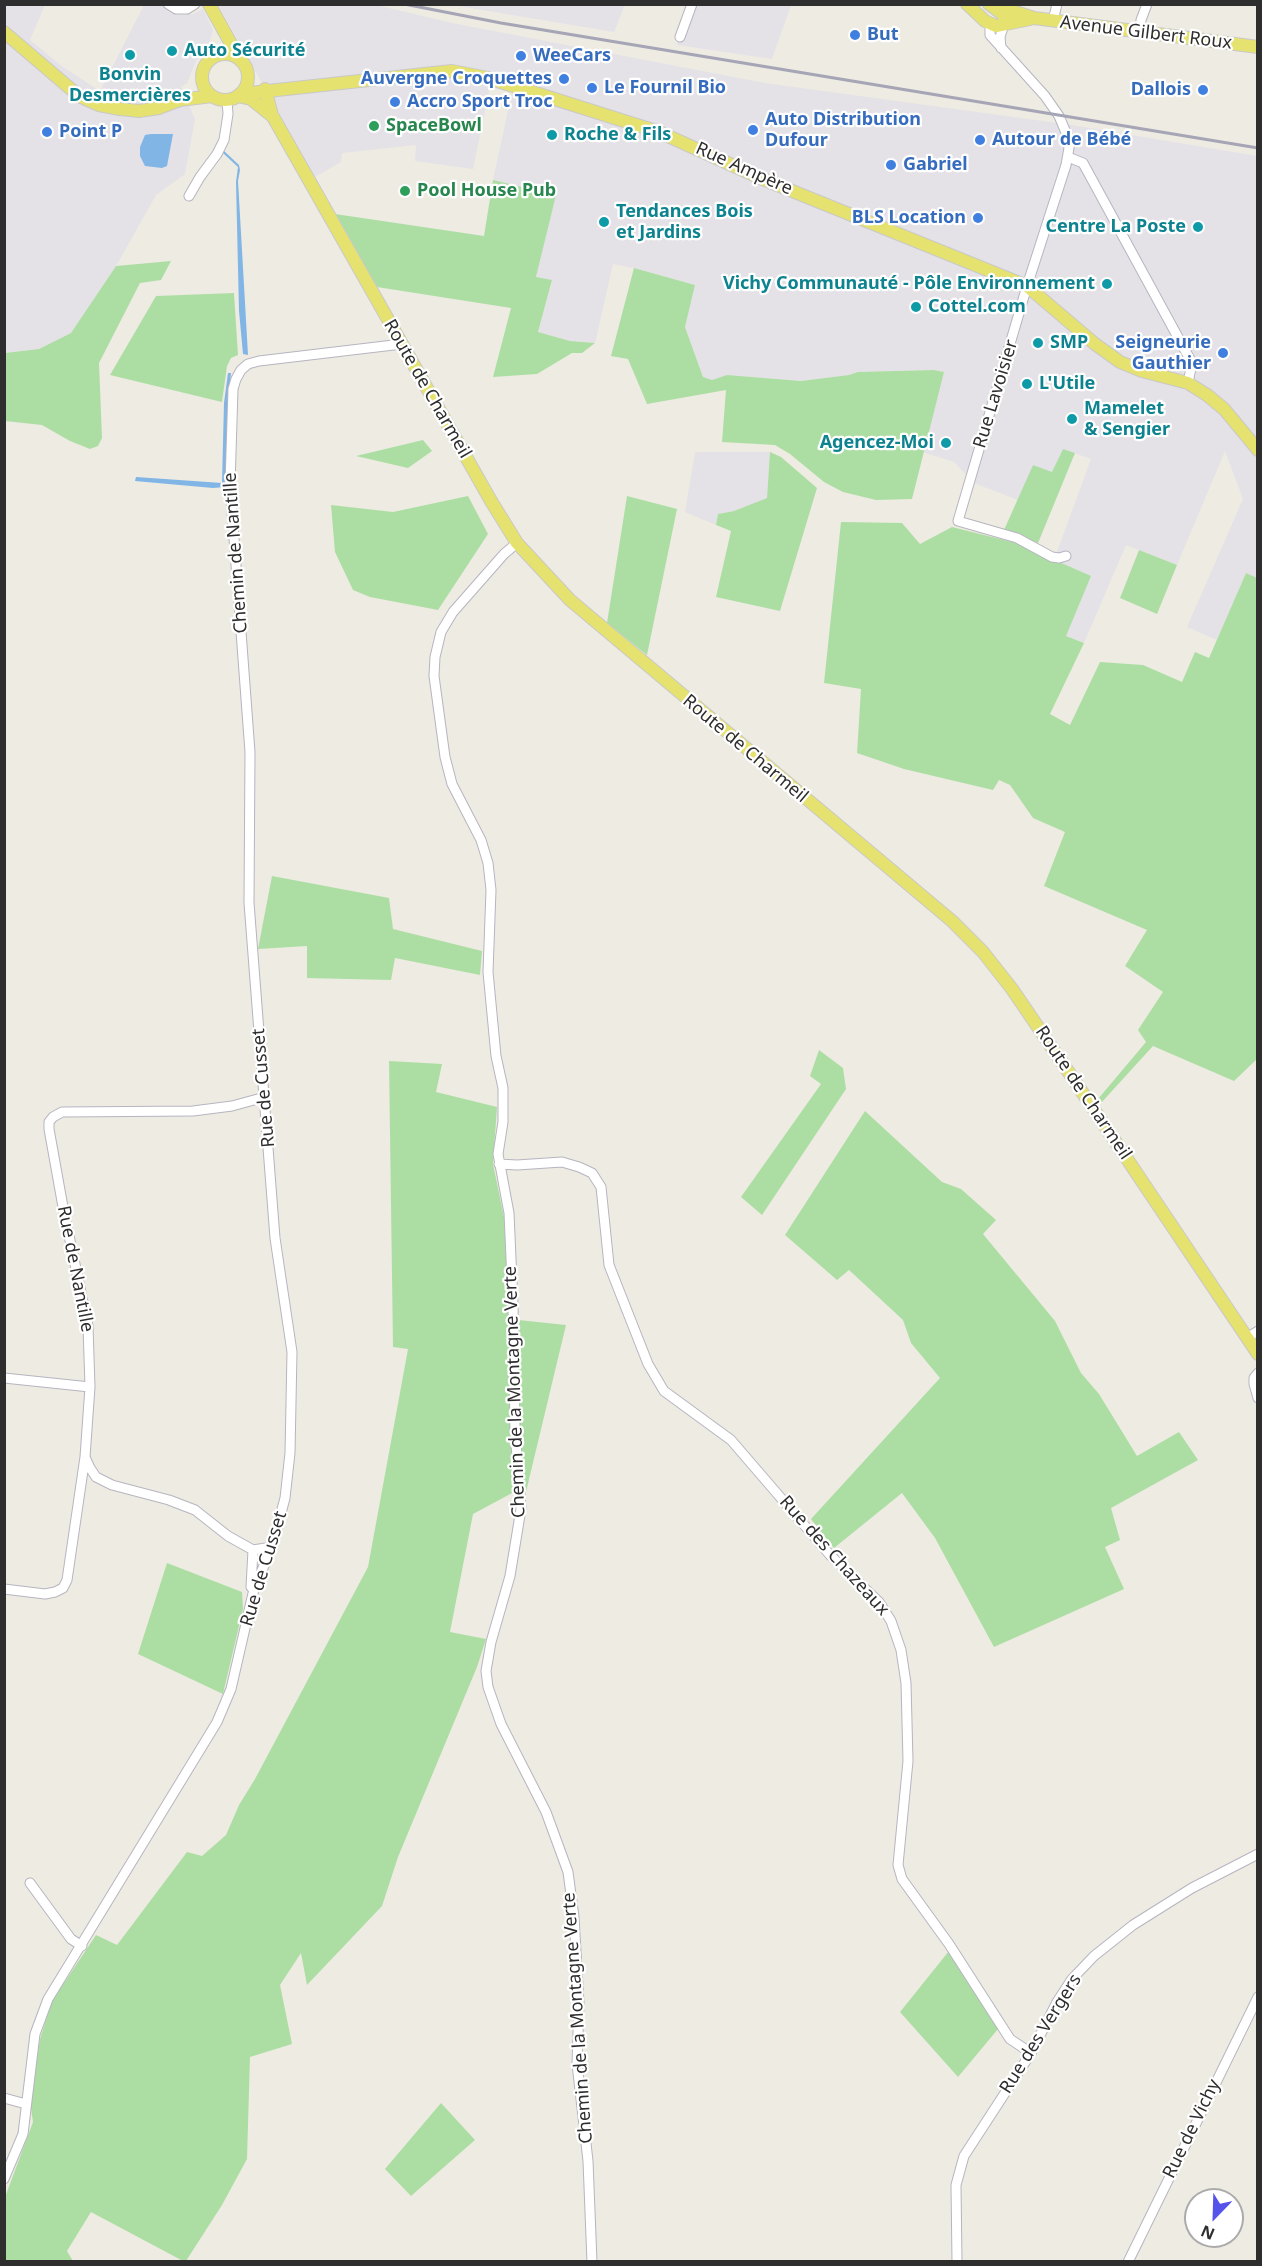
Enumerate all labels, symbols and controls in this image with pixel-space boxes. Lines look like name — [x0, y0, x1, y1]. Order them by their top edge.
street label: Avenue Gilbert Roux — [1059, 12, 1233, 54]
place label: But — [867, 24, 898, 46]
marker: But — [848, 28, 862, 42]
place label: Auto Sécurité — [184, 40, 306, 62]
marker: Auto Sécurité — [165, 44, 179, 58]
place label: WeeCars — [533, 45, 611, 67]
marker: Bonvin Desmercières — [123, 48, 137, 62]
marker: WeeCars — [514, 49, 528, 63]
place label: Bonvin Desmercières — [69, 64, 191, 106]
place label: Auvergne Croquettes — [361, 68, 552, 90]
marker: Auvergne Croquettes — [557, 72, 571, 86]
place label: Le Fournil Bio — [604, 77, 726, 99]
place label: Dallois — [1131, 79, 1191, 101]
marker: Le Fournil Bio — [585, 81, 599, 95]
marker: Dallois — [1196, 83, 1210, 97]
place label: Accro Sport Troc — [407, 91, 552, 113]
marker: Accro Sport Troc — [388, 95, 402, 109]
place label: Auto Distribution Dufour — [765, 109, 921, 152]
place label: SpaceBowl — [386, 115, 482, 137]
marker: SpaceBowl — [367, 119, 381, 133]
place label: Point P — [59, 121, 122, 143]
marker: Auto Distribution Dufour — [746, 123, 760, 137]
place label: Roche & Fils — [564, 124, 671, 146]
marker: Point P — [40, 125, 54, 139]
marker: Roche & Fils — [545, 128, 559, 142]
place label: Autour de Bébé — [992, 129, 1131, 151]
marker: Autour de Bébé — [973, 133, 987, 147]
street label: Rue Ampère — [692, 138, 796, 200]
place label: Gabriel — [903, 154, 968, 176]
marker: Gabriel — [884, 158, 898, 172]
place label: Pool House Pub — [417, 180, 556, 202]
marker: Pool House Pub — [398, 184, 412, 198]
place label: Tendances Bois et Jardins — [616, 201, 753, 244]
place label: BLS Location — [852, 207, 966, 229]
marker: BLS Location — [971, 211, 985, 225]
marker: Tendances Bois et Jardins — [597, 215, 611, 229]
place label: Centre La Poste — [1046, 216, 1186, 238]
marker: Centre La Poste — [1191, 220, 1205, 234]
place label: Vichy Communauté - Pôle Environnement — [723, 273, 1095, 295]
marker: Vichy Communauté - Pôle Environnement — [1100, 277, 1114, 291]
place label: Cottel.com — [928, 296, 1026, 318]
marker: Cottel.com — [909, 300, 923, 314]
street label: Route de Charmeil — [378, 316, 476, 462]
place label: SMP — [1050, 332, 1088, 354]
place label: Seigneurie Gauthier — [1115, 332, 1211, 374]
marker: SMP — [1031, 336, 1045, 350]
street label: Rue Lavoisier — [969, 337, 1023, 451]
marker: Seigneurie Gauthier — [1216, 346, 1230, 360]
place label: L'Utile — [1039, 373, 1095, 395]
marker: L'Utile — [1020, 377, 1034, 391]
place label: Mamelet & Sengier — [1084, 398, 1170, 440]
marker: Mamelet & Sengier — [1065, 412, 1079, 426]
place label: Agencez-Moi — [820, 432, 934, 454]
marker: Agencez-Moi — [939, 436, 953, 450]
street label: Chemin de Nantille — [220, 472, 252, 634]
street label: Route de Charmeil — [678, 690, 812, 808]
street label: Route de Charmeil — [1030, 1022, 1136, 1164]
street label: Rue de Cusset — [248, 1028, 280, 1148]
street label: Rue de Nantille — [52, 1204, 98, 1334]
street label: Chemin de la Montagne Verte — [500, 1266, 530, 1518]
street label: Rue des Chazeaux — [775, 1492, 893, 1620]
street label: Rue de Cusset — [236, 1509, 292, 1629]
street label: Chemin de la Montagne Verte — [558, 1892, 598, 2144]
street label: Rue des Vergers — [996, 1970, 1086, 2098]
street label: Rue de Vichy — [1159, 2076, 1225, 2182]
north arrow — [1184, 2188, 1244, 2248]
text: N — [1197, 2220, 1218, 2245]

